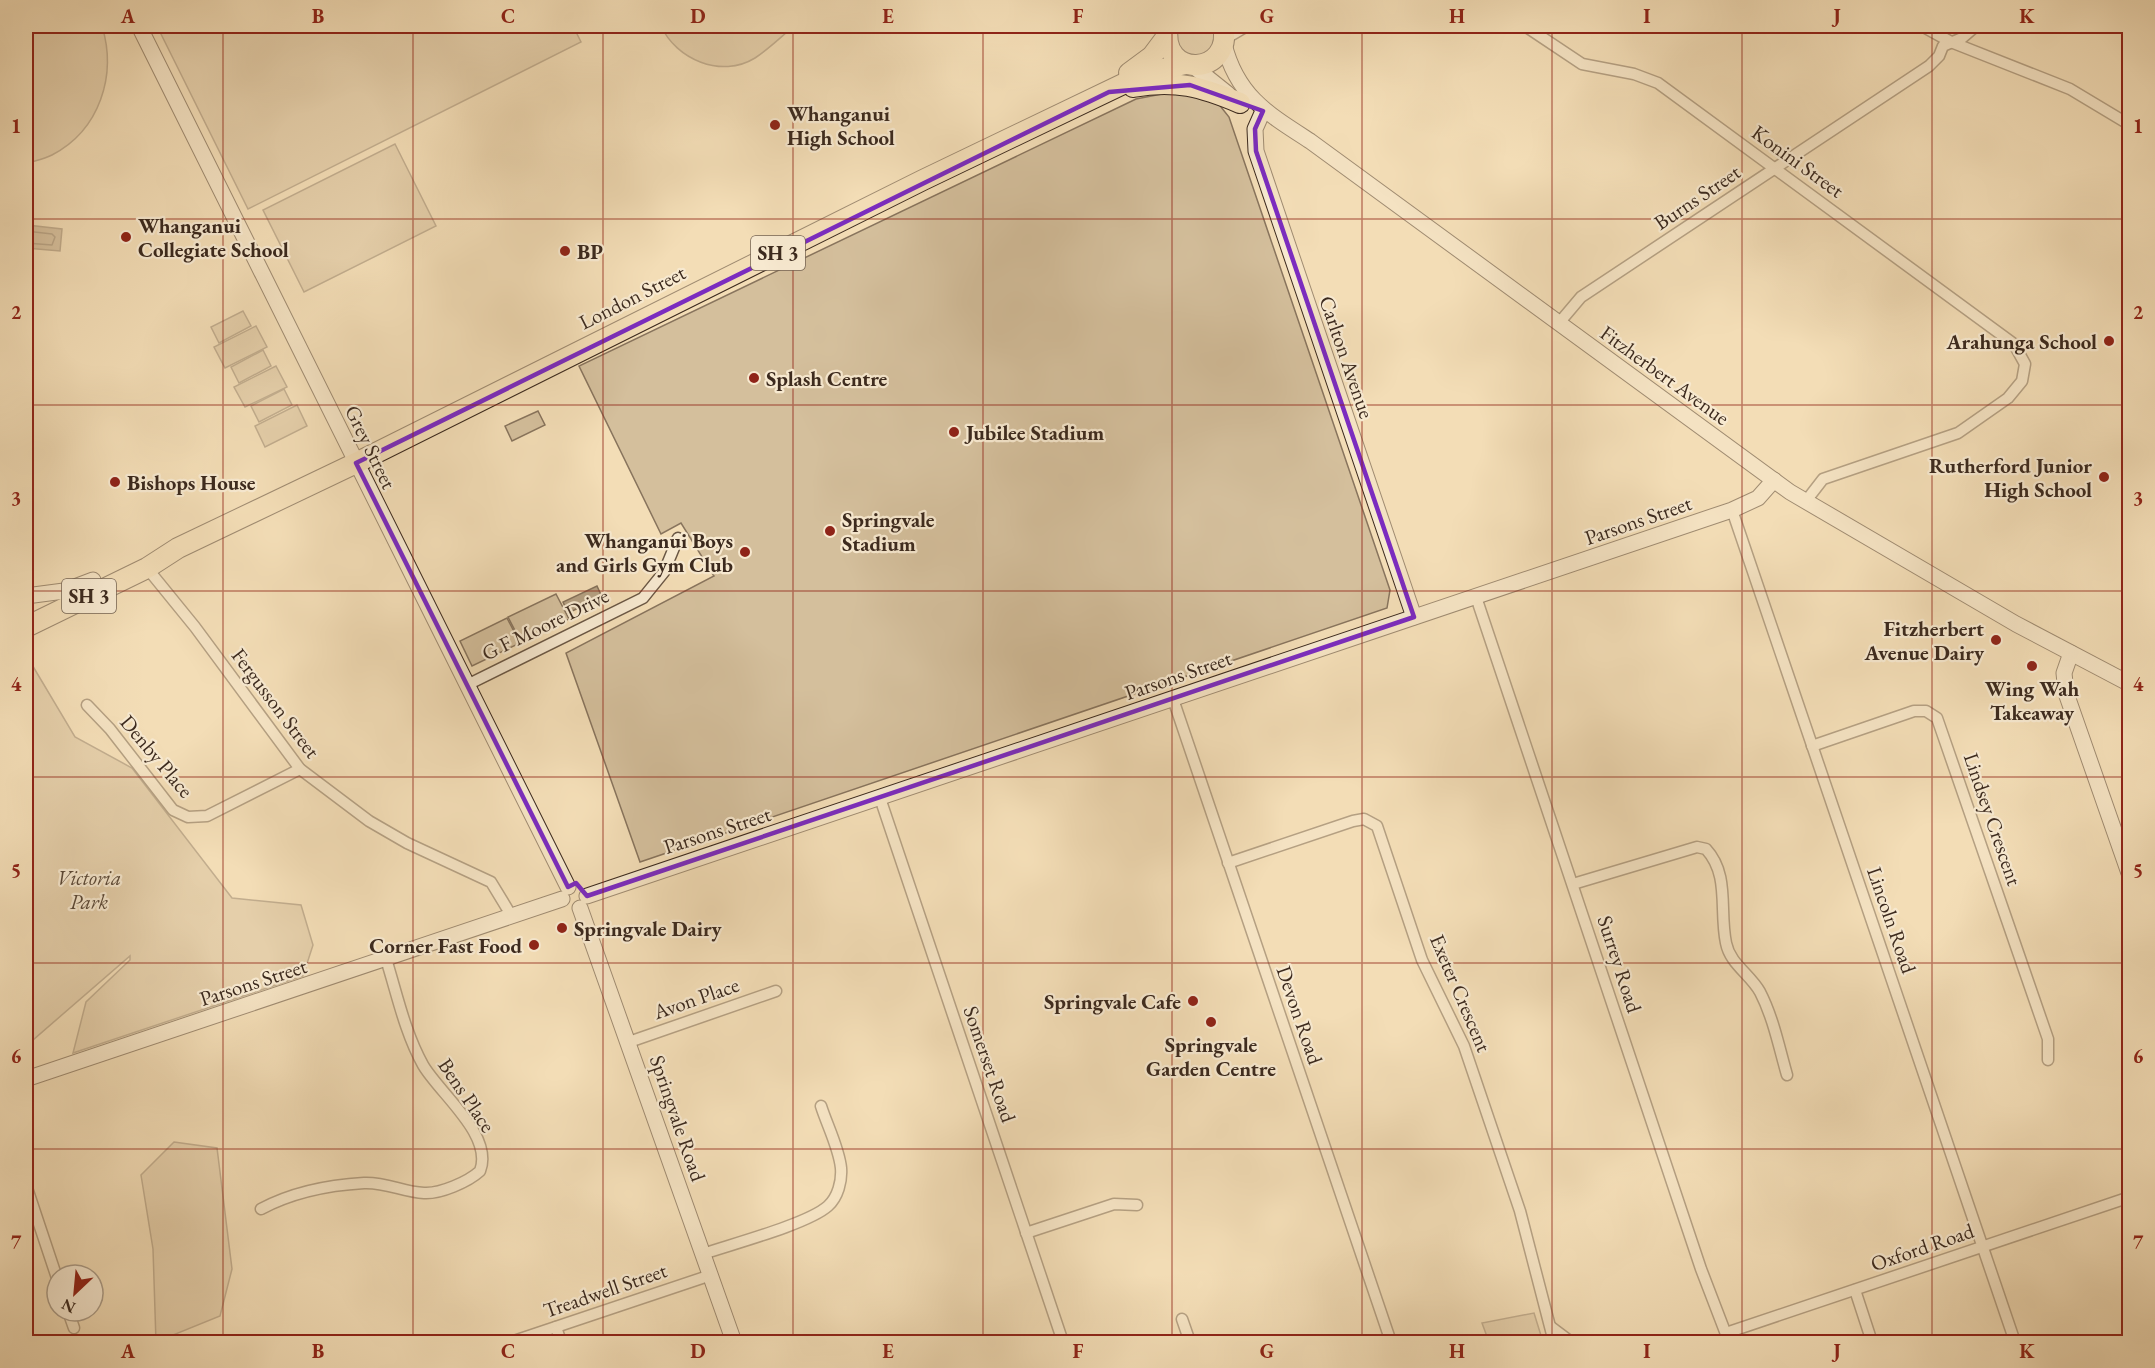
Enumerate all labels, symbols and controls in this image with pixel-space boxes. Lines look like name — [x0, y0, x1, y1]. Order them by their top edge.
text: A — [120, 3, 136, 29]
text: B — [312, 3, 324, 29]
text: C — [501, 3, 515, 29]
text: D — [690, 3, 706, 29]
text: E — [882, 3, 894, 29]
text: F — [1073, 3, 1084, 29]
text: G — [1260, 3, 1274, 29]
text: H — [1449, 3, 1465, 29]
text: I — [1643, 3, 1651, 29]
text: J — [1831, 3, 1841, 29]
text: K — [2019, 3, 2035, 29]
place label: Whanganui High School — [787, 100, 895, 151]
text: 1 — [11, 113, 21, 139]
text: 1 — [2133, 113, 2143, 139]
marker: Whanganui High School — [768, 118, 782, 132]
street label: Konini Street — [1747, 118, 1850, 204]
street label: Burns Street — [1649, 158, 1746, 236]
place label: Whanganui Collegiate School — [138, 212, 289, 263]
marker: Whanganui Collegiate School — [119, 230, 133, 244]
road number: SH 3 — [751, 236, 805, 270]
place label: BP — [577, 238, 603, 265]
marker: BP — [558, 244, 572, 258]
street label: London Street — [574, 258, 690, 335]
street label: Carlton Avenue — [1313, 292, 1381, 422]
text: 2 — [11, 299, 22, 325]
text: 2 — [2133, 299, 2144, 325]
street label: Fitzherbert Avenue — [1595, 319, 1735, 431]
place label: Arahunga School — [1945, 328, 2097, 355]
marker: Arahunga School — [2102, 334, 2116, 348]
place label: Splash Centre — [766, 365, 888, 392]
marker: Splash Centre — [747, 371, 761, 385]
street label: Grey Street — [339, 401, 403, 494]
place label: Jubilee Stadium — [964, 419, 1104, 446]
marker: Jubilee Stadium — [947, 425, 961, 439]
place label: Rutherford Junior High School — [1929, 452, 2092, 503]
place label: Bishops House — [127, 469, 256, 496]
marker: Rutherford Junior High School — [2097, 470, 2111, 484]
marker: Bishops House — [108, 475, 122, 489]
text: 3 — [11, 485, 21, 511]
text: 3 — [2133, 485, 2143, 511]
street label: Parsons Street — [1581, 489, 1695, 551]
place label: Springvale Stadium — [842, 506, 935, 557]
marker: Springvale Stadium — [823, 524, 837, 538]
place label: Whanganui Boys and Girls Gym Club — [556, 527, 733, 578]
marker: Whanganui Boys and Girls Gym Club — [738, 545, 752, 559]
road number: SH 3 — [62, 579, 116, 613]
street label: G F Moore Drive — [477, 582, 613, 666]
place label: Fitzherbert Avenue Dairy — [1864, 615, 1985, 666]
marker: Fitzherbert Avenue Dairy — [1989, 633, 2003, 647]
street label: Fergusson Street — [226, 643, 326, 764]
street label: Parsons Street — [1121, 644, 1235, 706]
marker: Wing Wah Takeaway — [2025, 659, 2039, 673]
text: 4 — [11, 671, 22, 697]
text: 4 — [2133, 671, 2144, 697]
place label: Wing Wah Takeaway — [1985, 675, 2079, 726]
street label: Denby Place — [114, 709, 200, 803]
street label: Lindsey Crescent — [1958, 749, 2028, 889]
street label: Parsons Street — [660, 800, 774, 860]
text: 5 — [11, 857, 21, 883]
text: 5 — [2133, 857, 2143, 883]
street label: Lincoln Road — [1861, 863, 1923, 977]
park label: Victoria Park — [57, 864, 121, 915]
street label: Surrey Road — [1592, 912, 1648, 1016]
place label: Springvale Dairy — [574, 915, 723, 942]
marker: Springvale Dairy — [555, 921, 569, 935]
street label: Exeter Crescent — [1424, 930, 1498, 1056]
place label: Corner Fast Food — [369, 932, 522, 959]
marker: Corner Fast Food — [527, 938, 541, 952]
street label: Parsons Street — [196, 952, 310, 1012]
street label: Devon Road — [1271, 962, 1330, 1068]
street label: Avon Place — [649, 971, 742, 1026]
place label: Springvale Cafe — [1044, 988, 1181, 1015]
marker: Springvale Cafe — [1186, 994, 1200, 1008]
street label: Somerset Road — [957, 1002, 1023, 1126]
marker: Springvale Garden Centre — [1204, 1015, 1218, 1029]
place label: Springvale Garden Centre — [1146, 1031, 1276, 1082]
text: 6 — [11, 1043, 22, 1069]
text: 6 — [2133, 1043, 2144, 1069]
street label: Springvale Road — [644, 1051, 712, 1185]
street label: Bens Place — [432, 1053, 502, 1137]
street label: Oxford Road — [1867, 1217, 1978, 1277]
text: 7 — [11, 1229, 22, 1255]
text: 7 — [2133, 1229, 2144, 1255]
street label: Treadwell Street — [540, 1256, 671, 1324]
north arrow — [45, 1263, 105, 1323]
text: N — [58, 1294, 79, 1318]
text: A — [120, 1338, 136, 1364]
text: B — [312, 1338, 324, 1364]
text: C — [501, 1338, 515, 1364]
text: D — [690, 1338, 706, 1364]
text: E — [882, 1338, 894, 1364]
text: F — [1073, 1338, 1084, 1364]
text: G — [1260, 1338, 1274, 1364]
text: H — [1449, 1338, 1465, 1364]
text: I — [1643, 1338, 1651, 1364]
text: J — [1831, 1338, 1841, 1364]
text: K — [2019, 1338, 2035, 1364]

